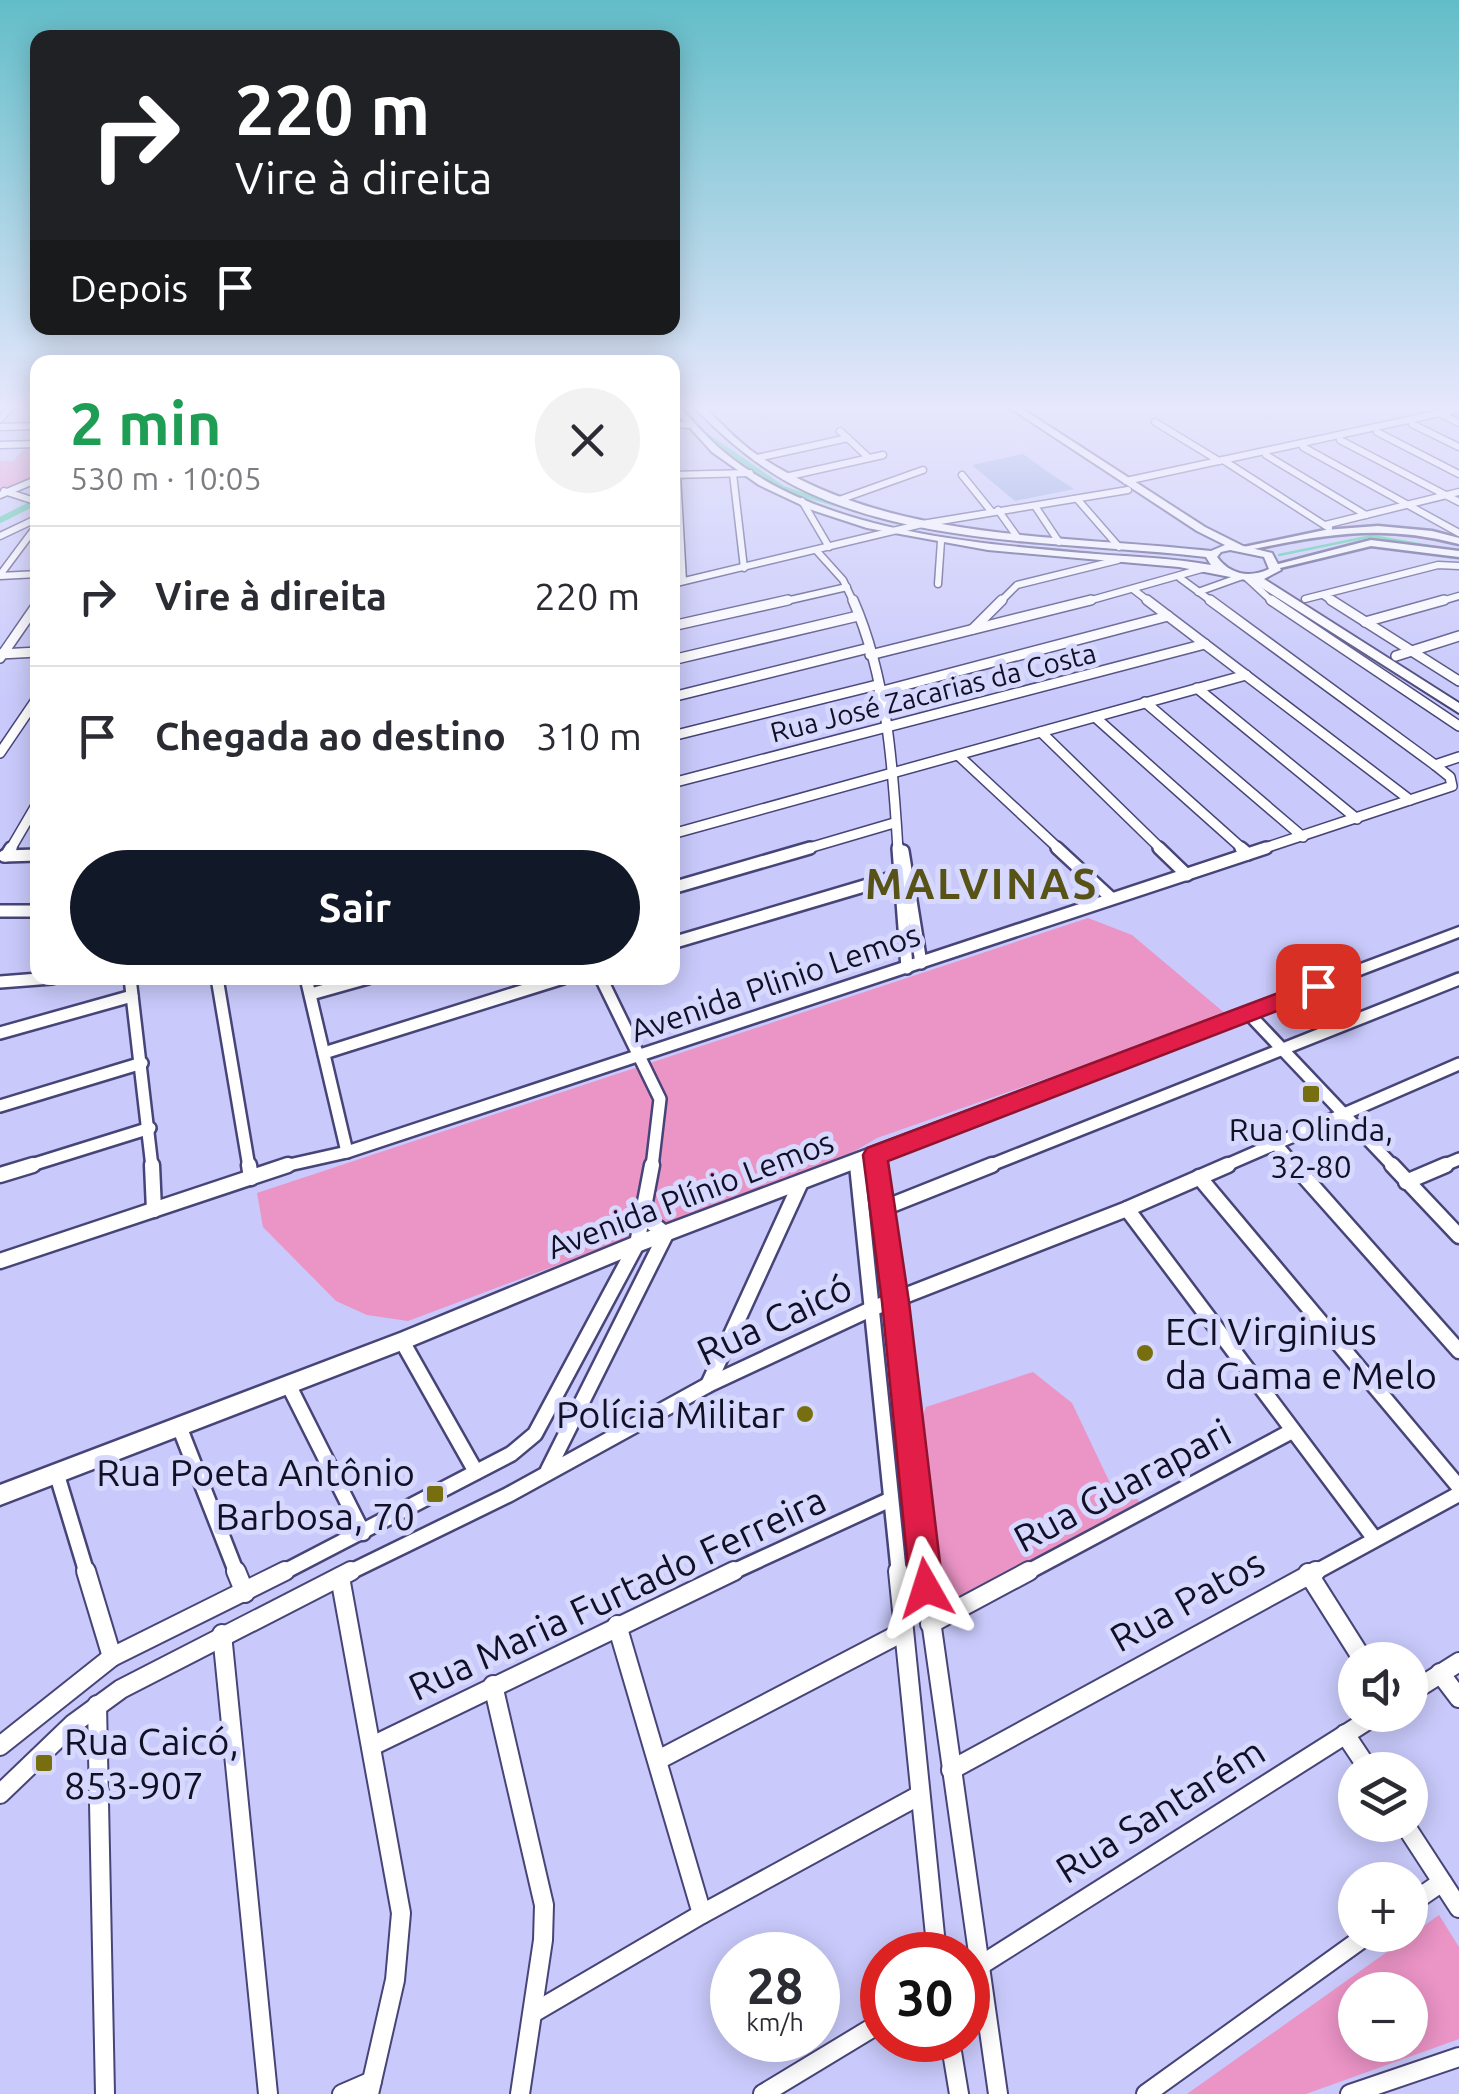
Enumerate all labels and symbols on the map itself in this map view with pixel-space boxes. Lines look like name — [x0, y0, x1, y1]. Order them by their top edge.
street label: Rua José Zacarias da Costa — [767, 636, 1099, 748]
district label: MALVINAS — [865, 860, 1099, 907]
street label: Avenida Plinio Lemos — [626, 916, 924, 1048]
pin — [1276, 944, 1361, 1029]
marker: Rua Olinda, 32-80 — [1300, 1083, 1322, 1105]
place label: Rua Olinda, 32-80 — [1229, 1111, 1393, 1184]
street label: Avenida Plínio Lemos — [542, 1123, 838, 1265]
street label: Rua Caicó — [690, 1265, 858, 1373]
place label: ECI Virginius da Gama e Melo — [1165, 1310, 1437, 1396]
marker: ECI Virginius da Gama e Melo — [1134, 1342, 1156, 1364]
place label: Polícia Militar — [556, 1393, 785, 1435]
marker: Polícia Militar — [794, 1403, 816, 1425]
street label: Rua Guarapari — [1006, 1410, 1238, 1560]
place label: Rua Poeta Antônio Barbosa, 70 — [96, 1451, 415, 1537]
street label: Rua Maria Furtado Ferreira — [402, 1478, 832, 1708]
marker: Rua Poeta Antônio Barbosa, 70 — [424, 1483, 446, 1505]
position arrow — [874, 1536, 978, 1640]
street label: Rua Patos — [1103, 1541, 1271, 1659]
place label: Rua Caicó, 853-907 — [64, 1720, 239, 1806]
street label: Rua Santarém — [1048, 1729, 1272, 1891]
marker: Rua Caicó, 853-907 — [33, 1752, 55, 1774]
speed limit sign: 30 — [860, 1932, 990, 2062]

